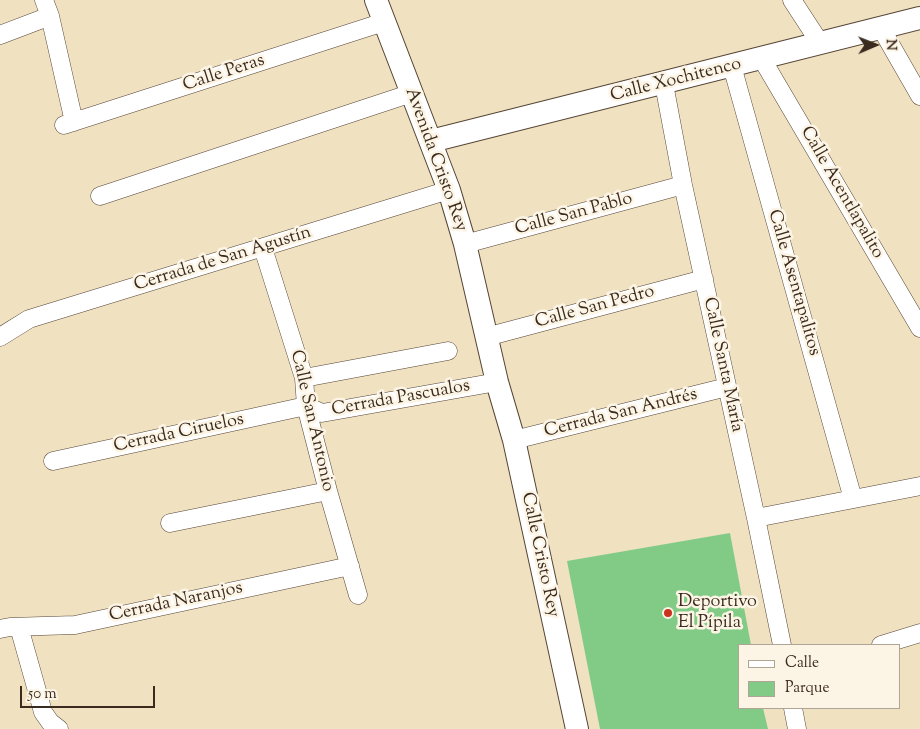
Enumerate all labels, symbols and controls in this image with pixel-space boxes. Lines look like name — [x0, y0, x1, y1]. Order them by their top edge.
north arrow — [850, 20, 900, 70]
text: N — [880, 39, 900, 51]
street label: Calle Peras — [180, 51, 268, 97]
street label: Calle Xochitenco — [608, 54, 744, 108]
street label: Avenida Cristo Rey — [399, 85, 471, 235]
street label: Calle Acentlapalito — [794, 123, 888, 263]
street label: Calle San Pablo — [513, 189, 635, 241]
street label: Calle Asentapalitos — [762, 208, 824, 358]
street label: Cerrada de San Agustín — [132, 223, 314, 297]
street label: Calle San Pedro — [533, 282, 657, 334]
street label: Calle Santa María — [697, 296, 747, 434]
street label: Calle San Antonio — [284, 348, 338, 494]
street label: Cerrada Pascualos — [330, 376, 472, 422]
street label: Cerrada San Andrés — [542, 385, 700, 443]
street label: Cerrada Ciruelos — [112, 410, 246, 458]
street label: Calle Cristo Rey — [515, 491, 563, 619]
street label: Cerrada Naranjos — [107, 578, 245, 628]
place label: Deportivo El Pípila — [678, 592, 757, 634]
marker: Deportivo El Pípila — [662, 607, 674, 619]
legend — [738, 644, 900, 709]
text: Calle — [785, 653, 819, 674]
scale bar — [22, 676, 158, 708]
text: Parque — [785, 678, 829, 699]
text: 50 m — [28, 684, 57, 705]

